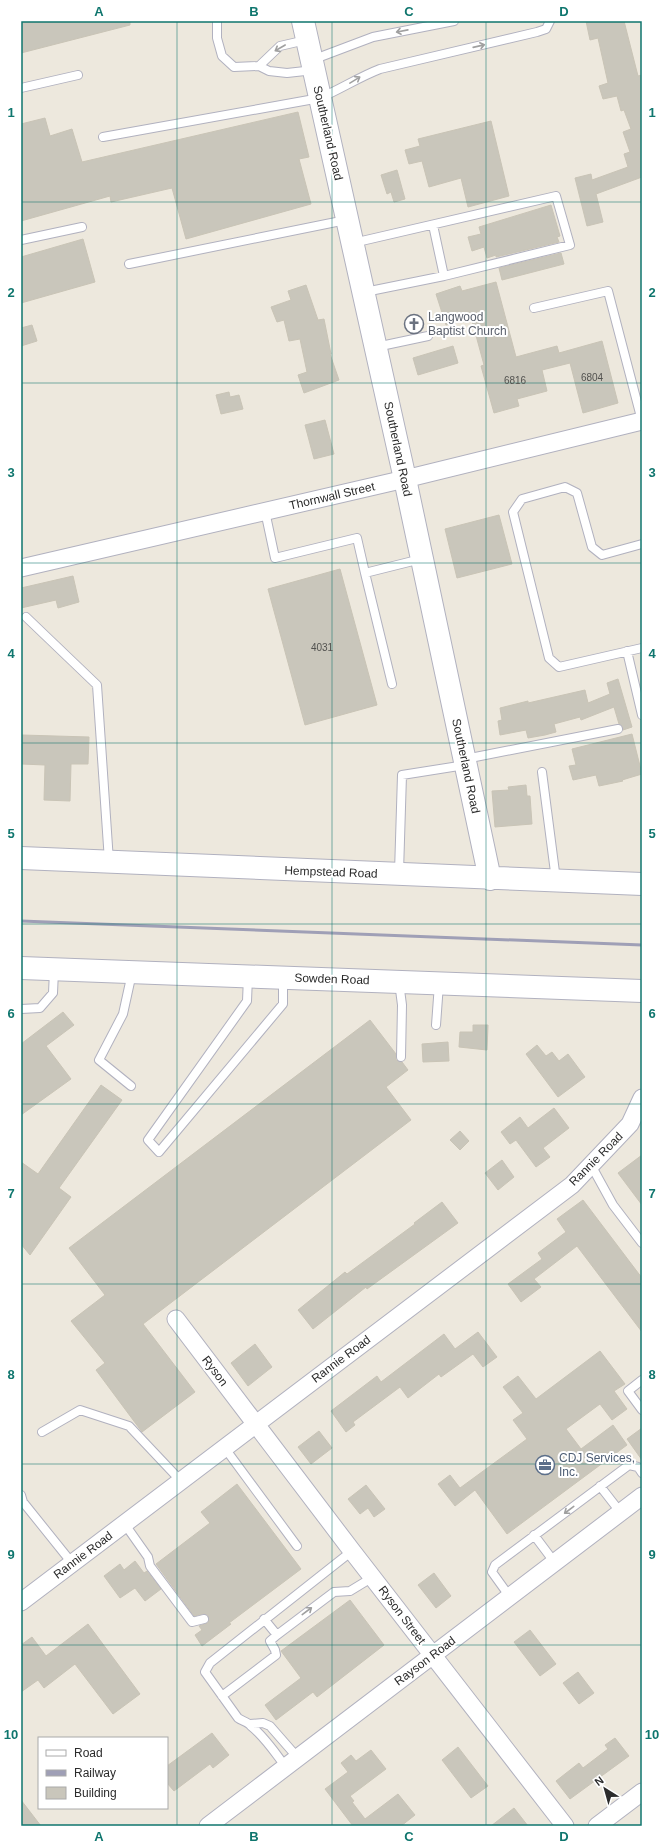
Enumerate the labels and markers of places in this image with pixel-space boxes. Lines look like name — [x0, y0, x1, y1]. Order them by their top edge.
place label: Langwood Baptist Church — [428, 310, 507, 338]
church icon: Langwood Baptist Church — [403, 313, 425, 335]
place label: CDJ Services, Inc. — [559, 1451, 635, 1479]
office icon: CDJ Services, Inc. — [534, 1454, 556, 1476]

